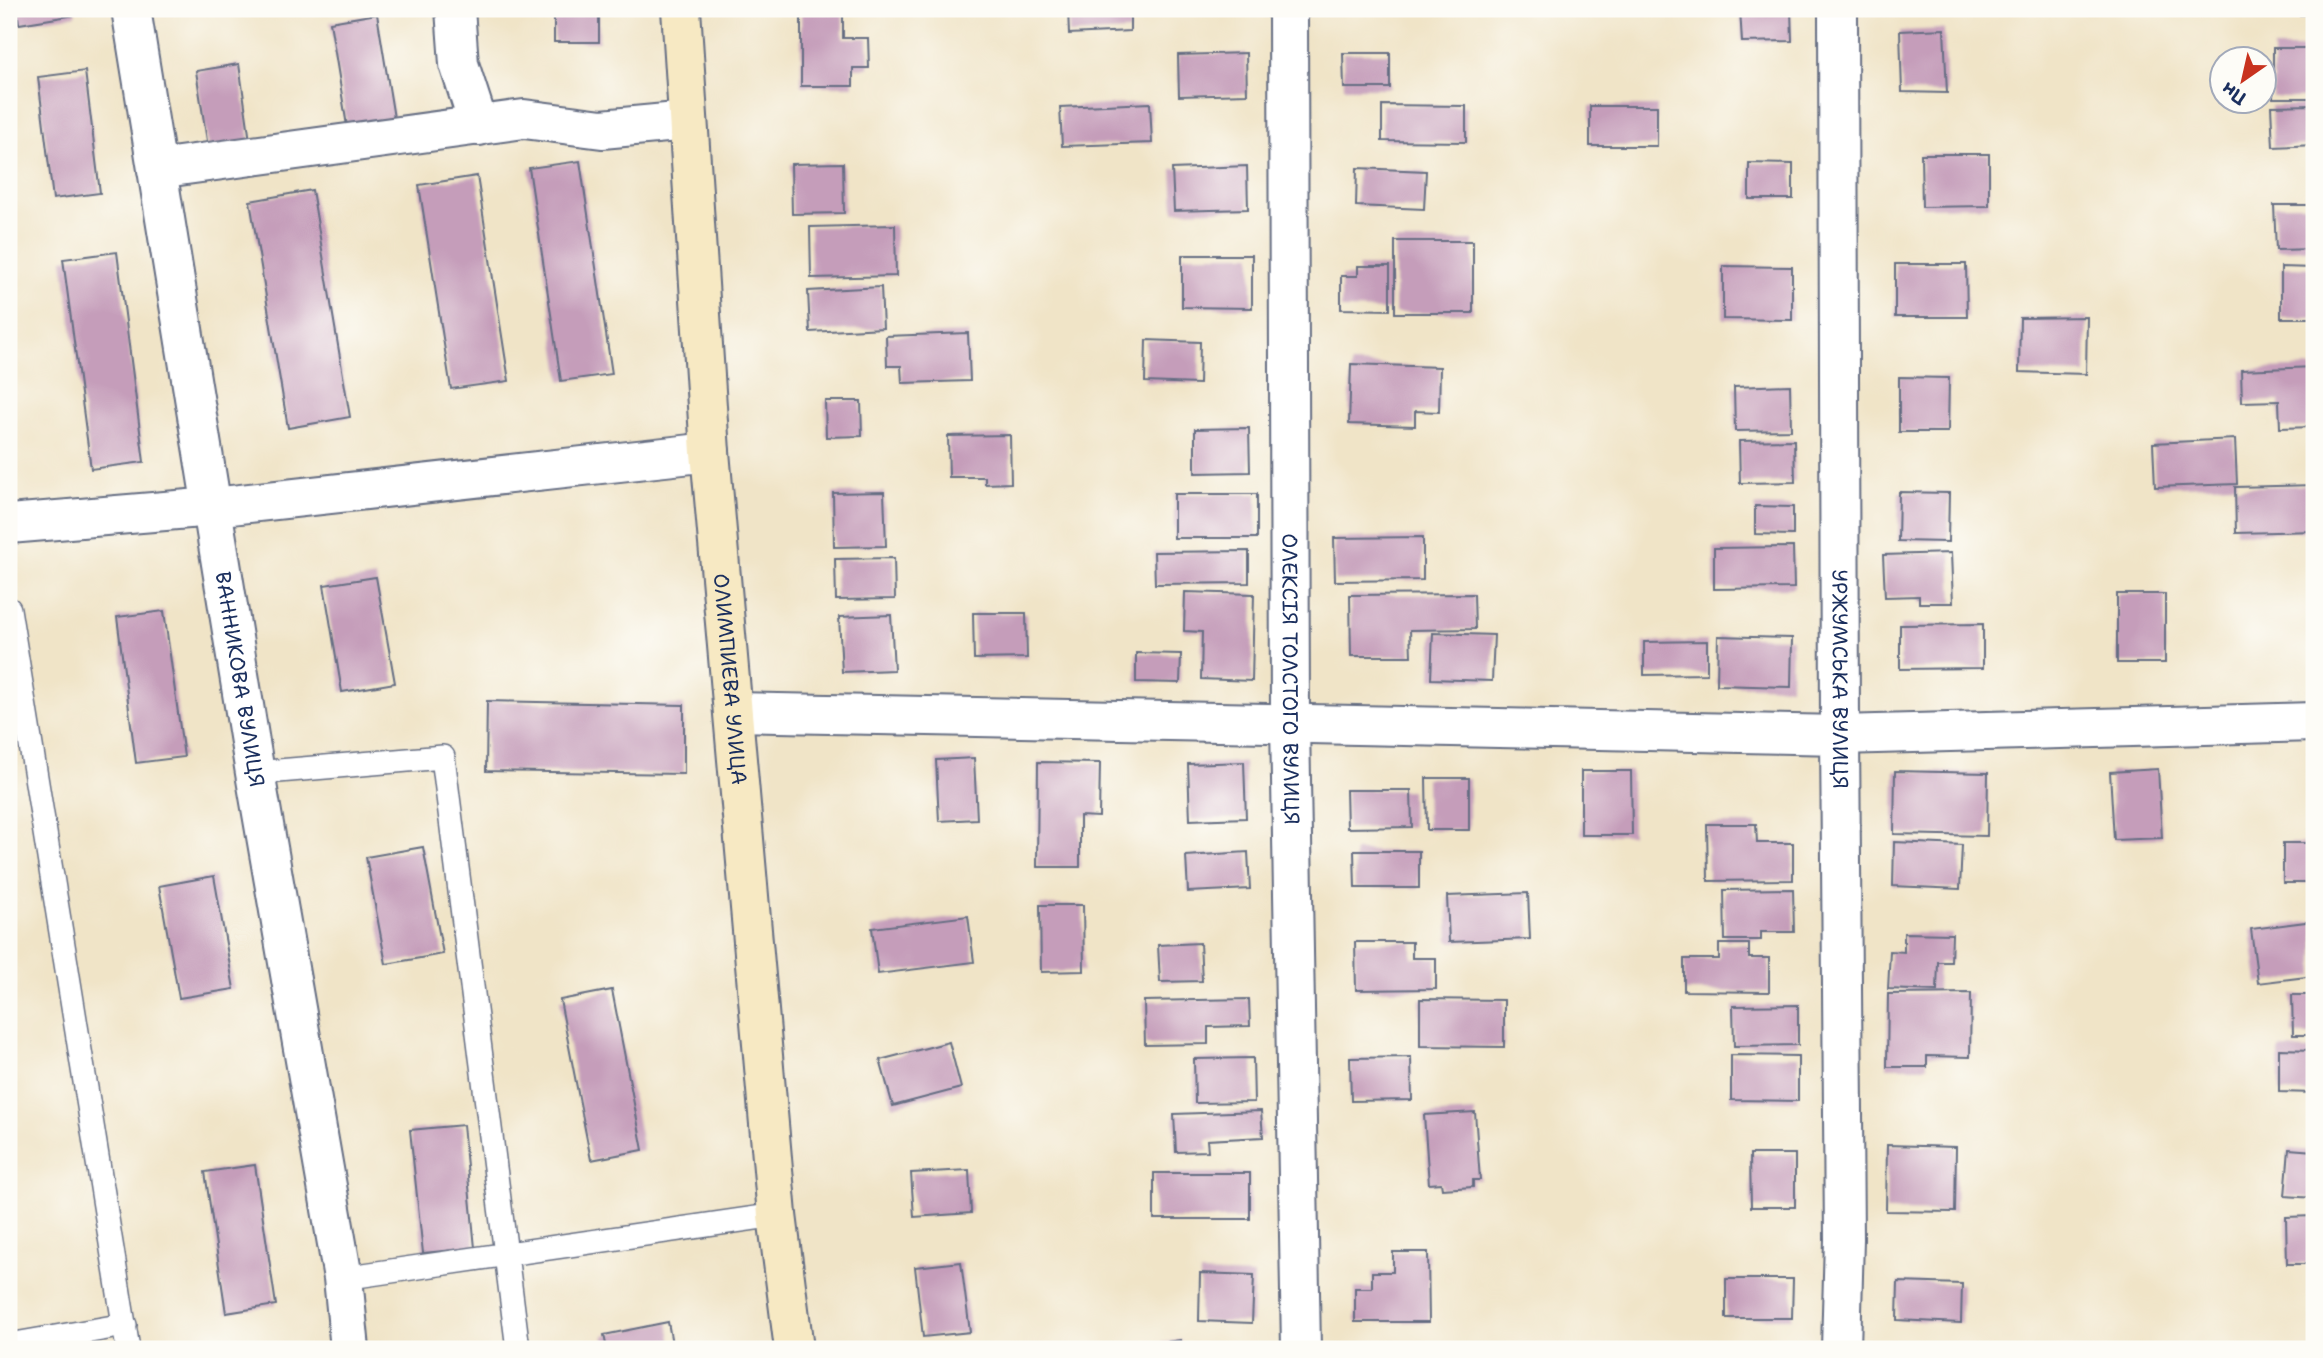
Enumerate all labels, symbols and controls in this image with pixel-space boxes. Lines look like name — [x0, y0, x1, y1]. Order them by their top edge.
north arrow — [2208, 46, 2278, 116]
text: Пн — [2216, 76, 2251, 111]
street label: ОЛЕКСІЯ ТОЛСТОГО ВУЛИЦЯ — [1275, 533, 1306, 825]
street label: ВАННИКОВА ВУЛИЦЯ — [209, 569, 271, 789]
street label: УРЖУМСЬКА ВУЛИЦЯ — [1826, 569, 1854, 789]
street label: ОЛИМПИЕВА УЛИЦА — [707, 572, 753, 786]

